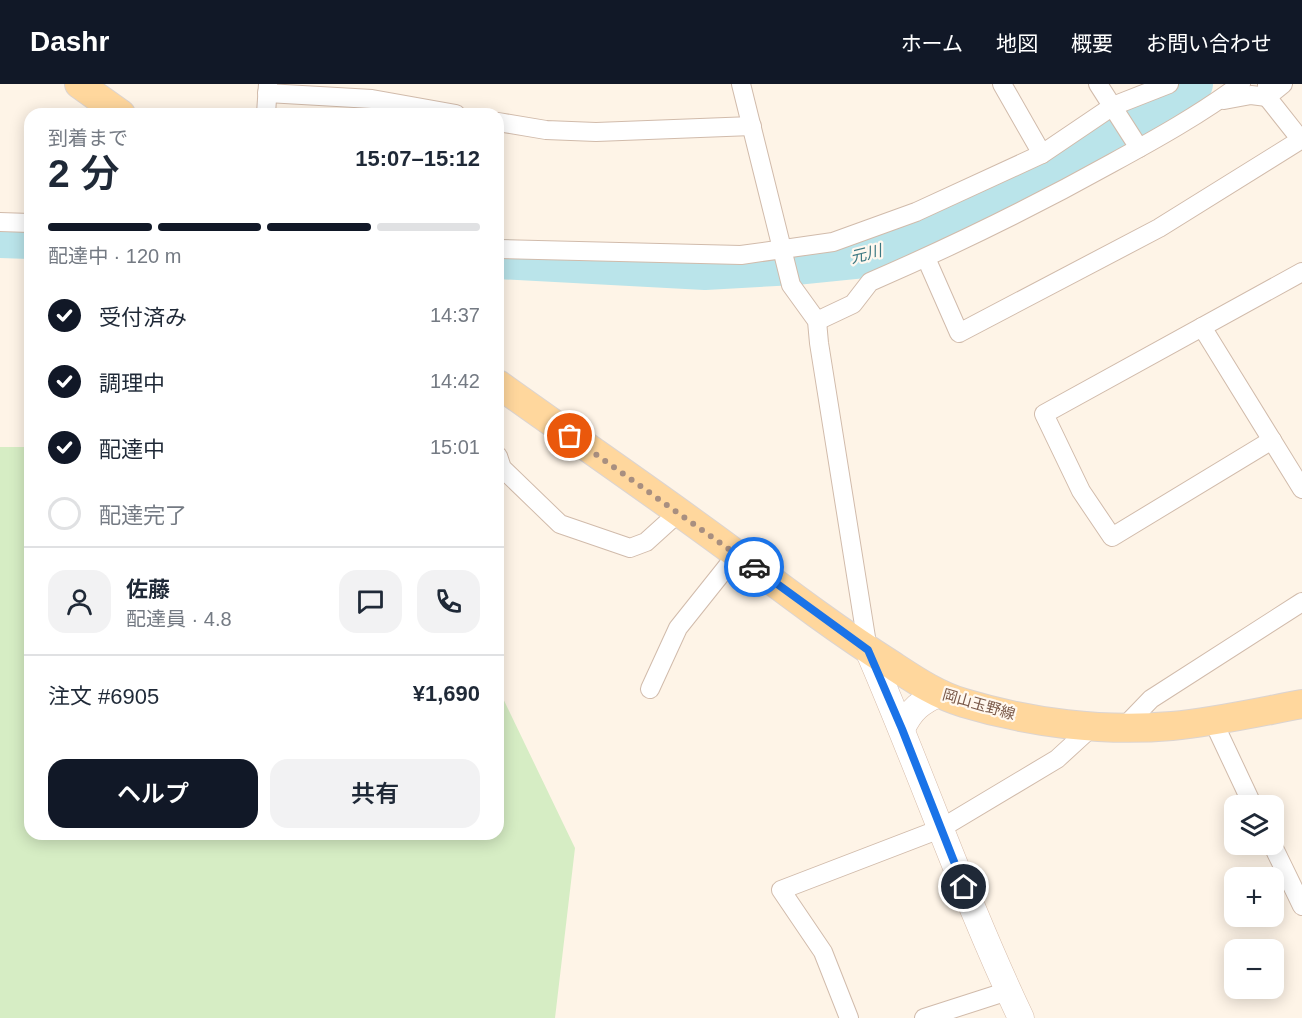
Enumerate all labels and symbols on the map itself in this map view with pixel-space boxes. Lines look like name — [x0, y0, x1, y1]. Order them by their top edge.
water label: 元川 — [848, 241, 886, 266]
pin — [544, 410, 595, 461]
courier — [724, 537, 784, 597]
street label: 岡山玉野線 — [941, 685, 1017, 723]
pin — [938, 861, 989, 912]

